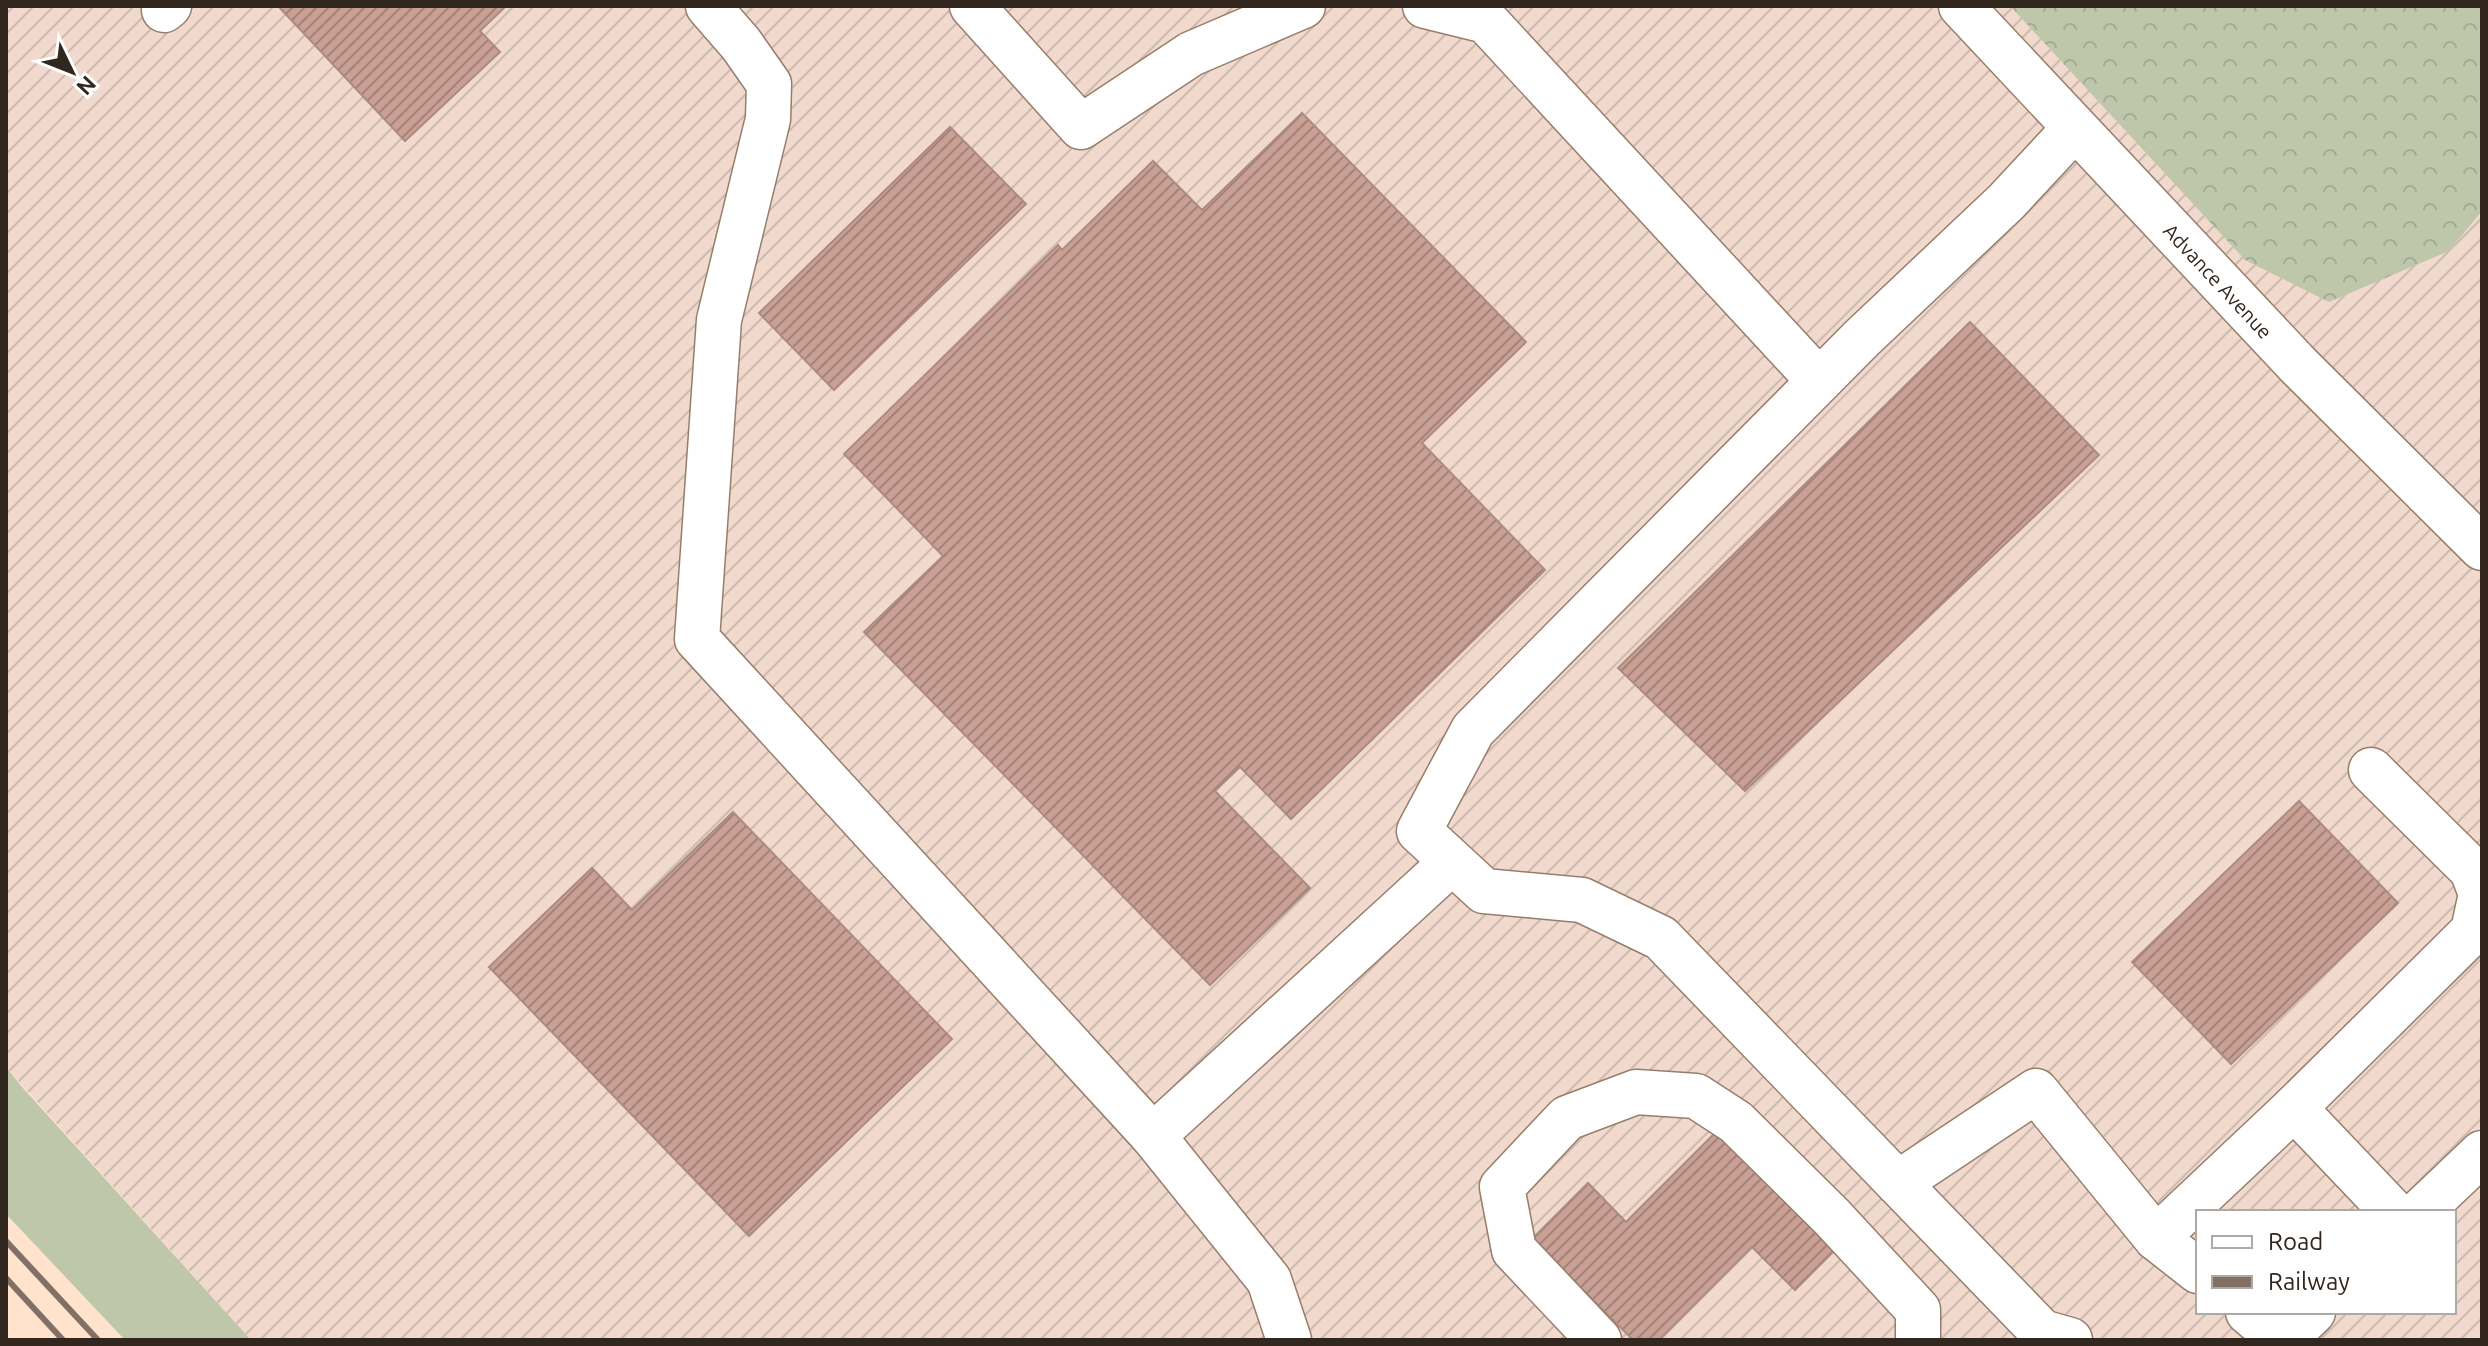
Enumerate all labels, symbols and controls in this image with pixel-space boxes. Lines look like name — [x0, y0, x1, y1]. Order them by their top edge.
north arrow — [32, 32, 112, 112]
text: N — [72, 71, 102, 101]
street label: Advance Avenue — [2159, 219, 2277, 343]
legend — [2196, 1210, 2456, 1314]
text: Road — [2268, 1228, 2323, 1255]
text: Railway — [2268, 1268, 2350, 1295]

